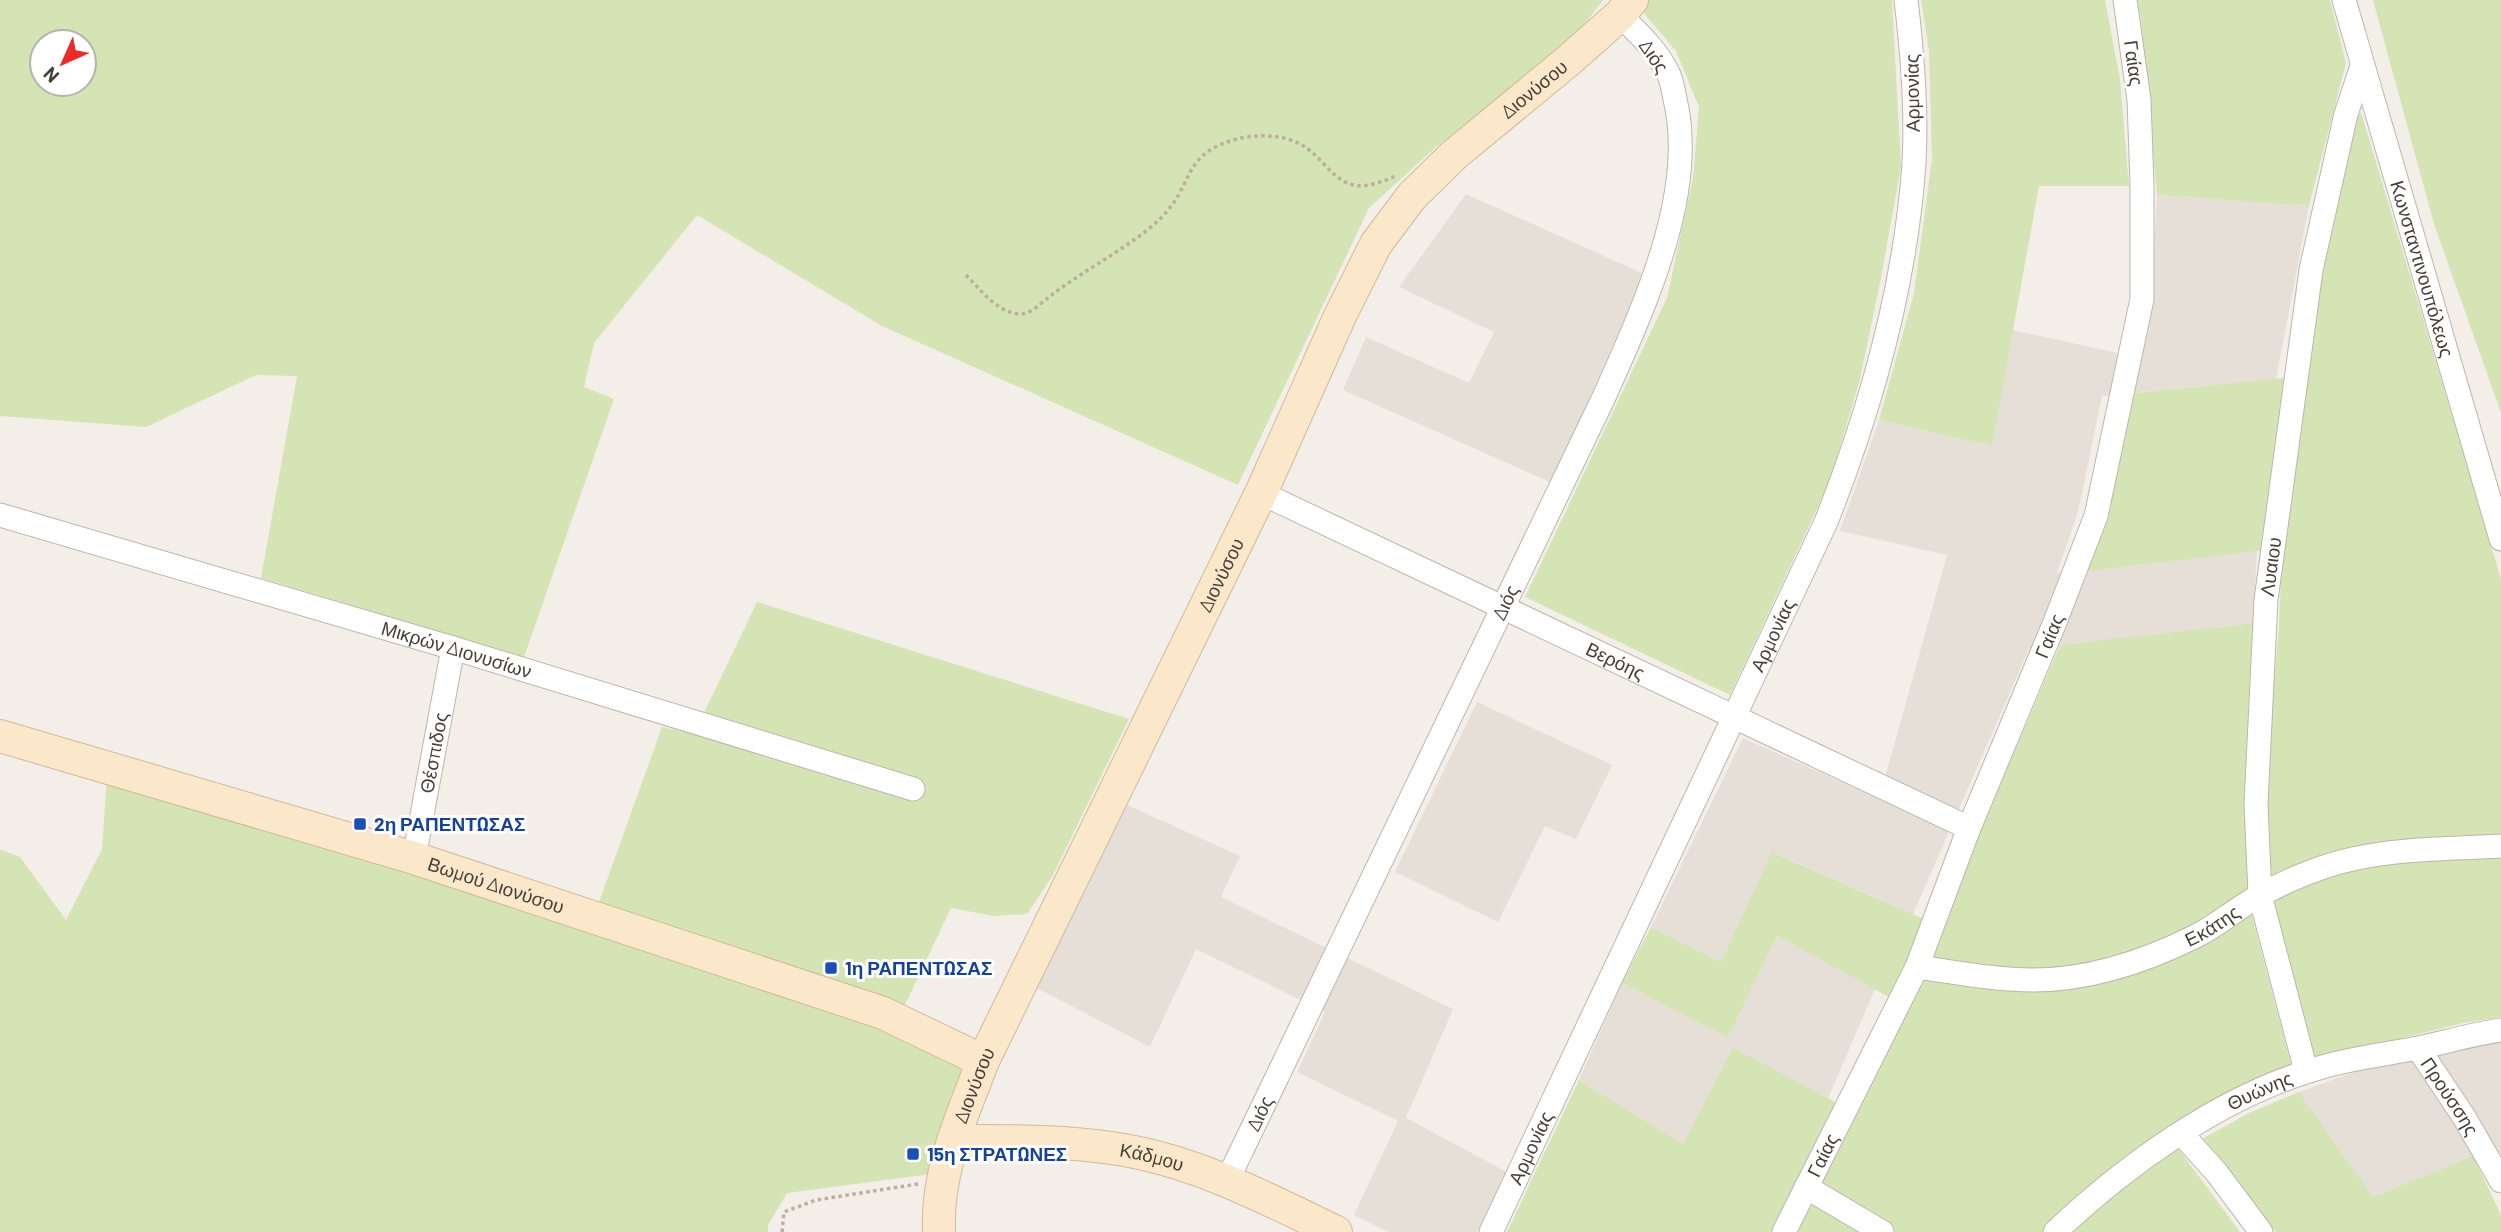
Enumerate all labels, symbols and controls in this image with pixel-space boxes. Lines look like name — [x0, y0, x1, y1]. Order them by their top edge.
north arrow — [28, 28, 98, 98]
street label: Διός — [1635, 34, 1674, 77]
street label: Γαίας — [2120, 39, 2149, 87]
street label: Αρμονίας — [1899, 54, 1924, 132]
street label: Διονύσου — [1496, 55, 1572, 123]
text: N — [38, 63, 63, 88]
street label: Κωνσταντινουπόλεως — [2386, 178, 2459, 360]
street label: Διονύσου — [1193, 534, 1248, 616]
street label: Λυαιου — [2255, 536, 2285, 597]
street label: Διός — [1487, 581, 1523, 623]
street label: Αρμονίας — [1745, 595, 1799, 675]
street label: Γαίας — [2029, 610, 2068, 661]
street label: Μικρών Διονυσίων — [379, 616, 535, 682]
street label: Βερόης — [1582, 636, 1649, 684]
street label: Θέσπιδος — [414, 710, 452, 795]
place label: 2η ΡΑΠΕΝΤΩΣΑΣ — [374, 812, 525, 835]
marker: 2η ΡΑΠΕΝΤΩΣΑΣ — [352, 816, 368, 832]
street label: Βωμού Διονύσου — [425, 851, 567, 918]
street label: Εκάτης — [2181, 900, 2243, 951]
place label: 1η ΡΑΠΕΝΤΩΣΑΣ — [845, 956, 992, 979]
marker: 1η ΡΑΠΕΝΤΩΣΑΣ — [823, 960, 839, 976]
street label: Διονύσου — [948, 1043, 999, 1126]
street label: Προύσσης — [2416, 1053, 2484, 1139]
street label: Θυώνης — [2223, 1066, 2295, 1115]
street label: Διός — [1241, 1092, 1277, 1134]
street label: Αρμονίας — [1503, 1107, 1557, 1188]
street label: Γαίας — [1802, 1129, 1843, 1181]
street label: Κάδμου — [1118, 1137, 1187, 1175]
place label: 15η ΣΤΡΑΤΩΝΕΣ — [927, 1142, 1067, 1165]
marker: 15η ΣΤΡΑΤΩΝΕΣ — [905, 1146, 921, 1162]

